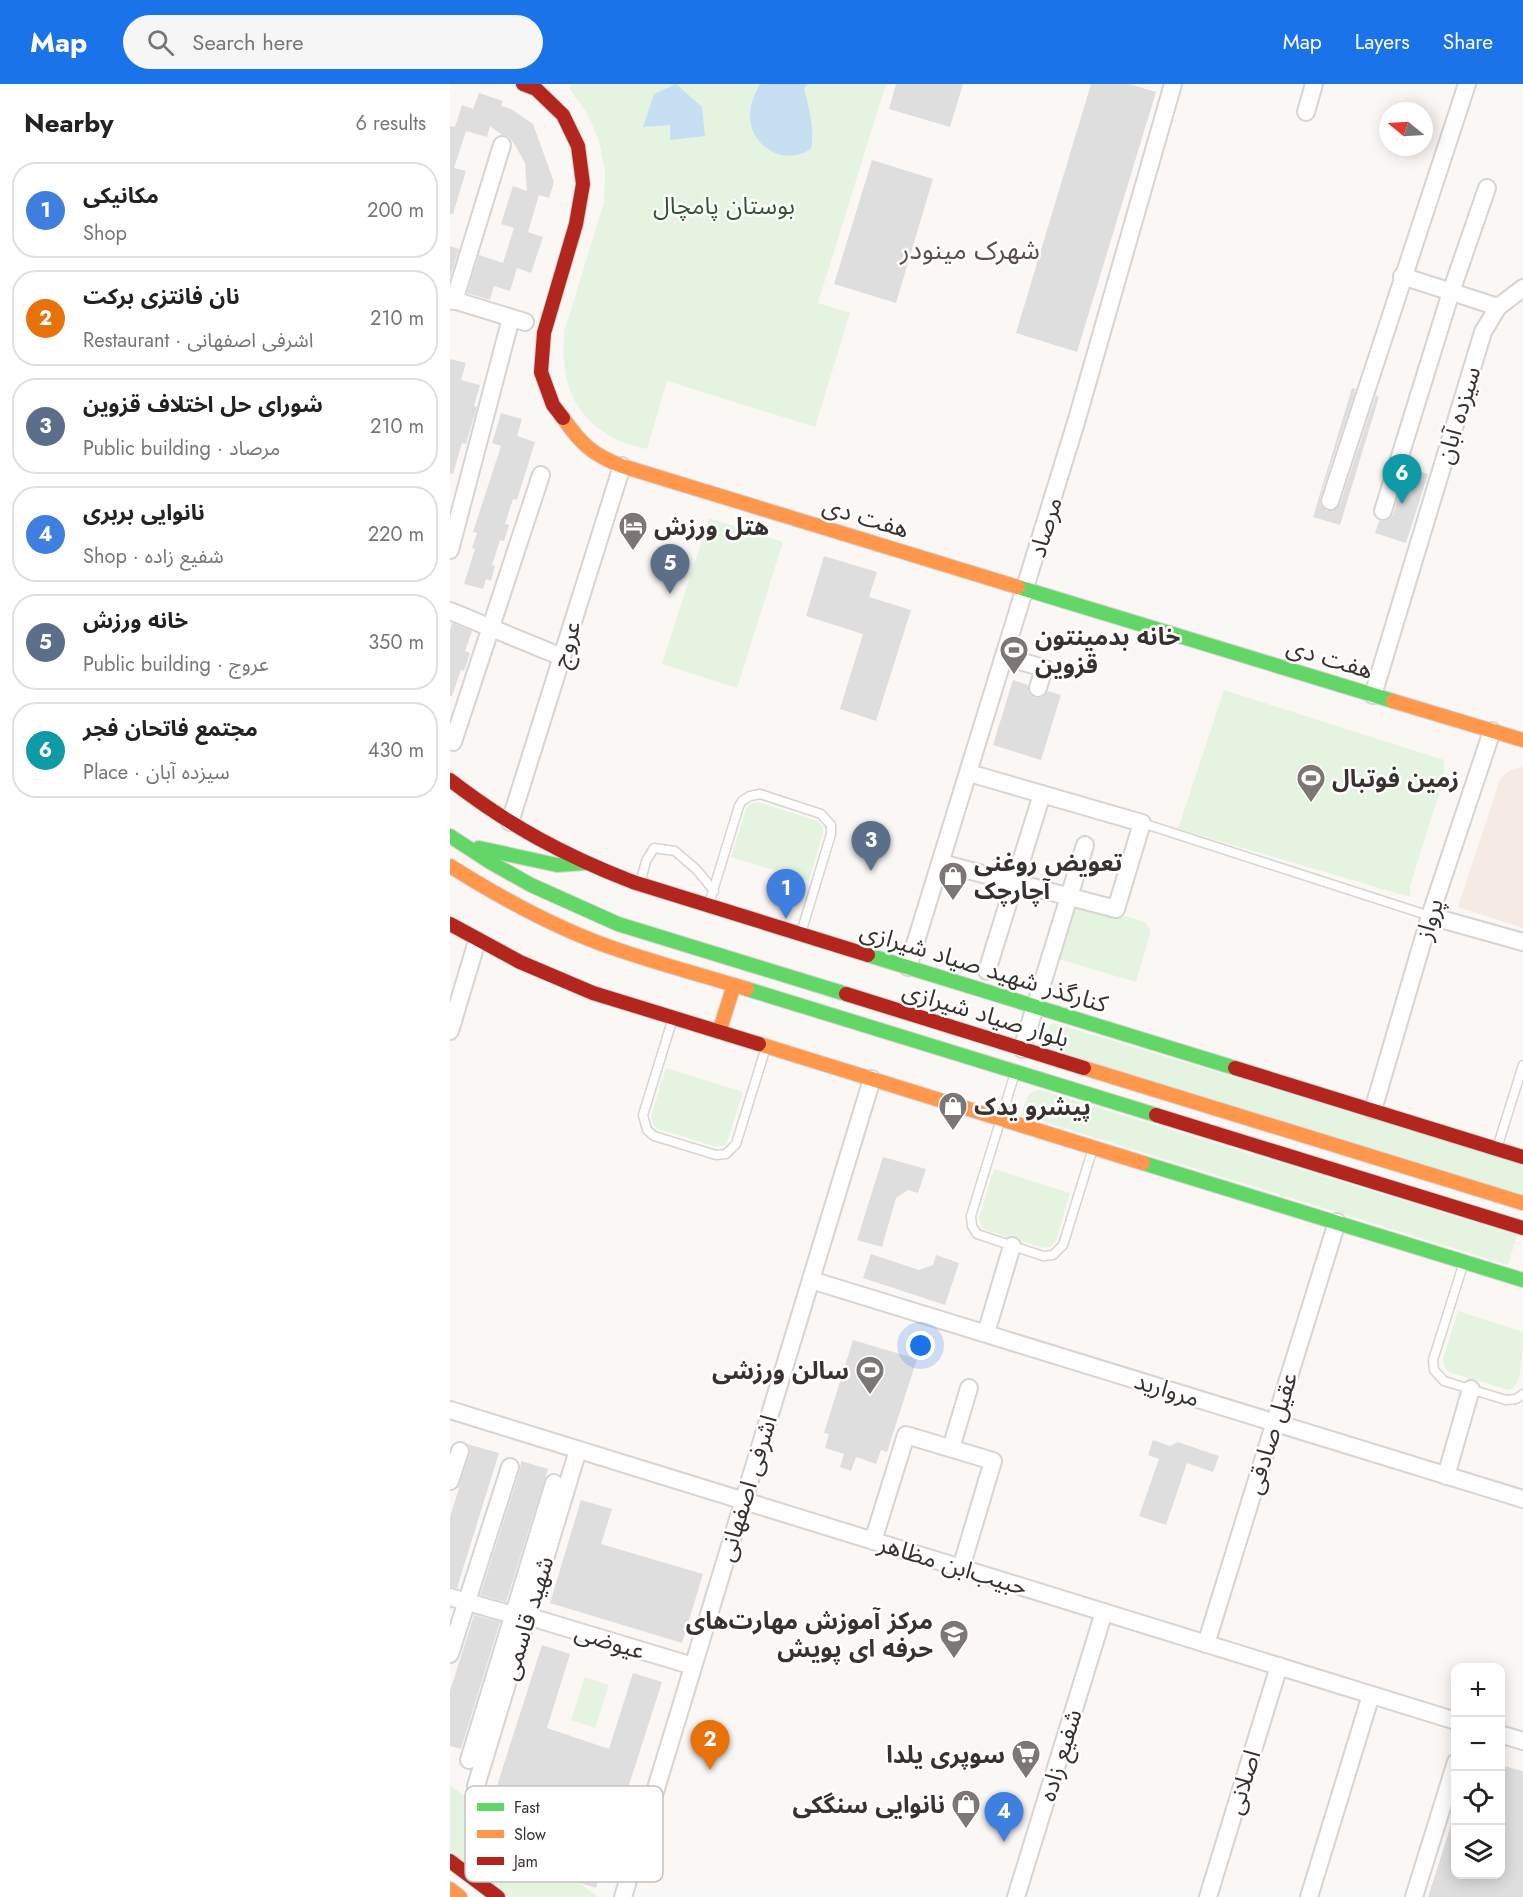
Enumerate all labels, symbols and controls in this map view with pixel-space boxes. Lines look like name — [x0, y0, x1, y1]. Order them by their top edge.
search box — [123, 15, 543, 69]
text: Map — [30, 22, 87, 63]
icon: search — [144, 26, 177, 59]
text: Search here — [192, 26, 304, 58]
text: Map — [1283, 27, 1322, 57]
text: Layers — [1355, 27, 1410, 57]
text: Share — [1443, 27, 1493, 57]
north arrow — [1379, 102, 1433, 156]
text: Nearby — [24, 104, 113, 142]
text: 6 results — [356, 109, 426, 138]
text: مکانیکی — [83, 179, 159, 211]
park label: بوستان پامچال — [653, 188, 795, 223]
text: 1 — [40, 196, 51, 225]
text: 200 m — [367, 196, 424, 225]
text: Shop — [83, 219, 127, 248]
district label: شهرک مینودر — [899, 231, 1040, 269]
text: نان فانتزی برکت — [83, 280, 240, 312]
text: 2 — [39, 304, 52, 333]
text: 210 m — [370, 304, 424, 333]
text: Restaurant · اشرفی اصفهانی — [83, 326, 313, 355]
street label: سیزده آبان — [1427, 362, 1489, 468]
text: شورای حل اختلاف قزوین — [83, 388, 323, 420]
text: 3 — [39, 412, 52, 441]
text: 210 m — [370, 412, 424, 441]
text: Public building · مرصاد — [83, 434, 280, 463]
pin: 6 — [1382, 454, 1422, 504]
street label: هفت دی — [818, 487, 914, 547]
street label: مرصاد — [1019, 492, 1071, 562]
text: نانوایی بربری — [83, 496, 205, 528]
place label: هتل ورزش — [654, 509, 769, 544]
hotel icon: هتل ورزش — [617, 510, 649, 552]
text: 4 — [39, 520, 52, 549]
text: 220 m — [368, 520, 424, 549]
text: Shop · شفیع زاده — [83, 542, 224, 571]
pin: 5 — [650, 544, 690, 594]
text: خانه ورزش — [83, 604, 188, 636]
street label: عروج — [542, 616, 590, 672]
place label: خانه بدمینتون قزوین — [1035, 619, 1180, 682]
text: 5 — [39, 628, 52, 657]
text: 350 m — [368, 628, 424, 657]
street label: هفت دی — [1282, 628, 1378, 688]
sports icon: خانه بدمینتون قزوین — [998, 634, 1030, 676]
text: Public building · عروج — [83, 650, 269, 679]
text: مجتمع فاتحان فجر — [83, 712, 258, 744]
text: 6 — [39, 736, 52, 765]
text: 430 m — [368, 736, 424, 765]
text: Place · سیزده آبان — [83, 758, 230, 787]
place label: زمین فوتبال — [1332, 761, 1459, 796]
sports icon: زمین فوتبال — [1295, 762, 1327, 804]
pin: 3 — [852, 822, 890, 871]
place label: تعویض روغنی آچارچک — [974, 845, 1123, 908]
shop icon: تعویض روغنی آچارچک — [937, 860, 969, 902]
pin: 1 — [766, 870, 806, 919]
street label: پرواز — [1406, 894, 1452, 945]
street label: کنارگذر شهید صیاد شیرازی — [856, 913, 1113, 1022]
street label: بلوار صیاد شیرازی — [898, 972, 1074, 1056]
place label: پیشرو یدک — [974, 1089, 1091, 1124]
shop icon: پیشرو یدک — [937, 1090, 969, 1132]
your location — [906, 1331, 935, 1360]
place label: سالن ورزشی — [712, 1353, 849, 1388]
sports icon: سالن ورزشی — [854, 1354, 886, 1396]
street label: مروارید — [1130, 1363, 1204, 1415]
street label: عقیل صادقی — [1236, 1368, 1306, 1498]
street label: اشرفی اصفهانی — [708, 1410, 786, 1566]
street label: حبیب‌ابن مظاهر — [873, 1525, 1032, 1604]
street label: شهید قاسمی — [492, 1552, 562, 1684]
place label: مرکز آموزش مهارت‌های حرفه ای پویش — [686, 1603, 933, 1666]
street label: عیوضی — [571, 1614, 649, 1668]
school or university icon: مرکز آموزش مهارت‌های حرفه ای پویش — [938, 1618, 970, 1660]
map controls — [1451, 1663, 1505, 1879]
button: + — [1451, 1663, 1505, 1717]
street label: شفیع زاده — [1029, 1705, 1091, 1805]
button: − — [1451, 1717, 1505, 1771]
pin: 2 — [690, 1720, 730, 1770]
place label: سوپری یلدا — [886, 1737, 1005, 1772]
supermarket icon: سوپری یلدا — [1010, 1738, 1042, 1780]
street label: اصلانی — [1217, 1745, 1269, 1819]
button: locate — [1451, 1771, 1505, 1825]
legend — [465, 1786, 663, 1882]
place label: نانوایی سنگکی — [792, 1787, 945, 1822]
shop icon: نانوایی سنگکی — [950, 1788, 982, 1830]
pin: 4 — [984, 1792, 1024, 1842]
text: Fast — [514, 1796, 540, 1819]
text: Slow — [514, 1823, 546, 1846]
button: layers — [1451, 1825, 1505, 1879]
text: Jam — [512, 1850, 538, 1873]

